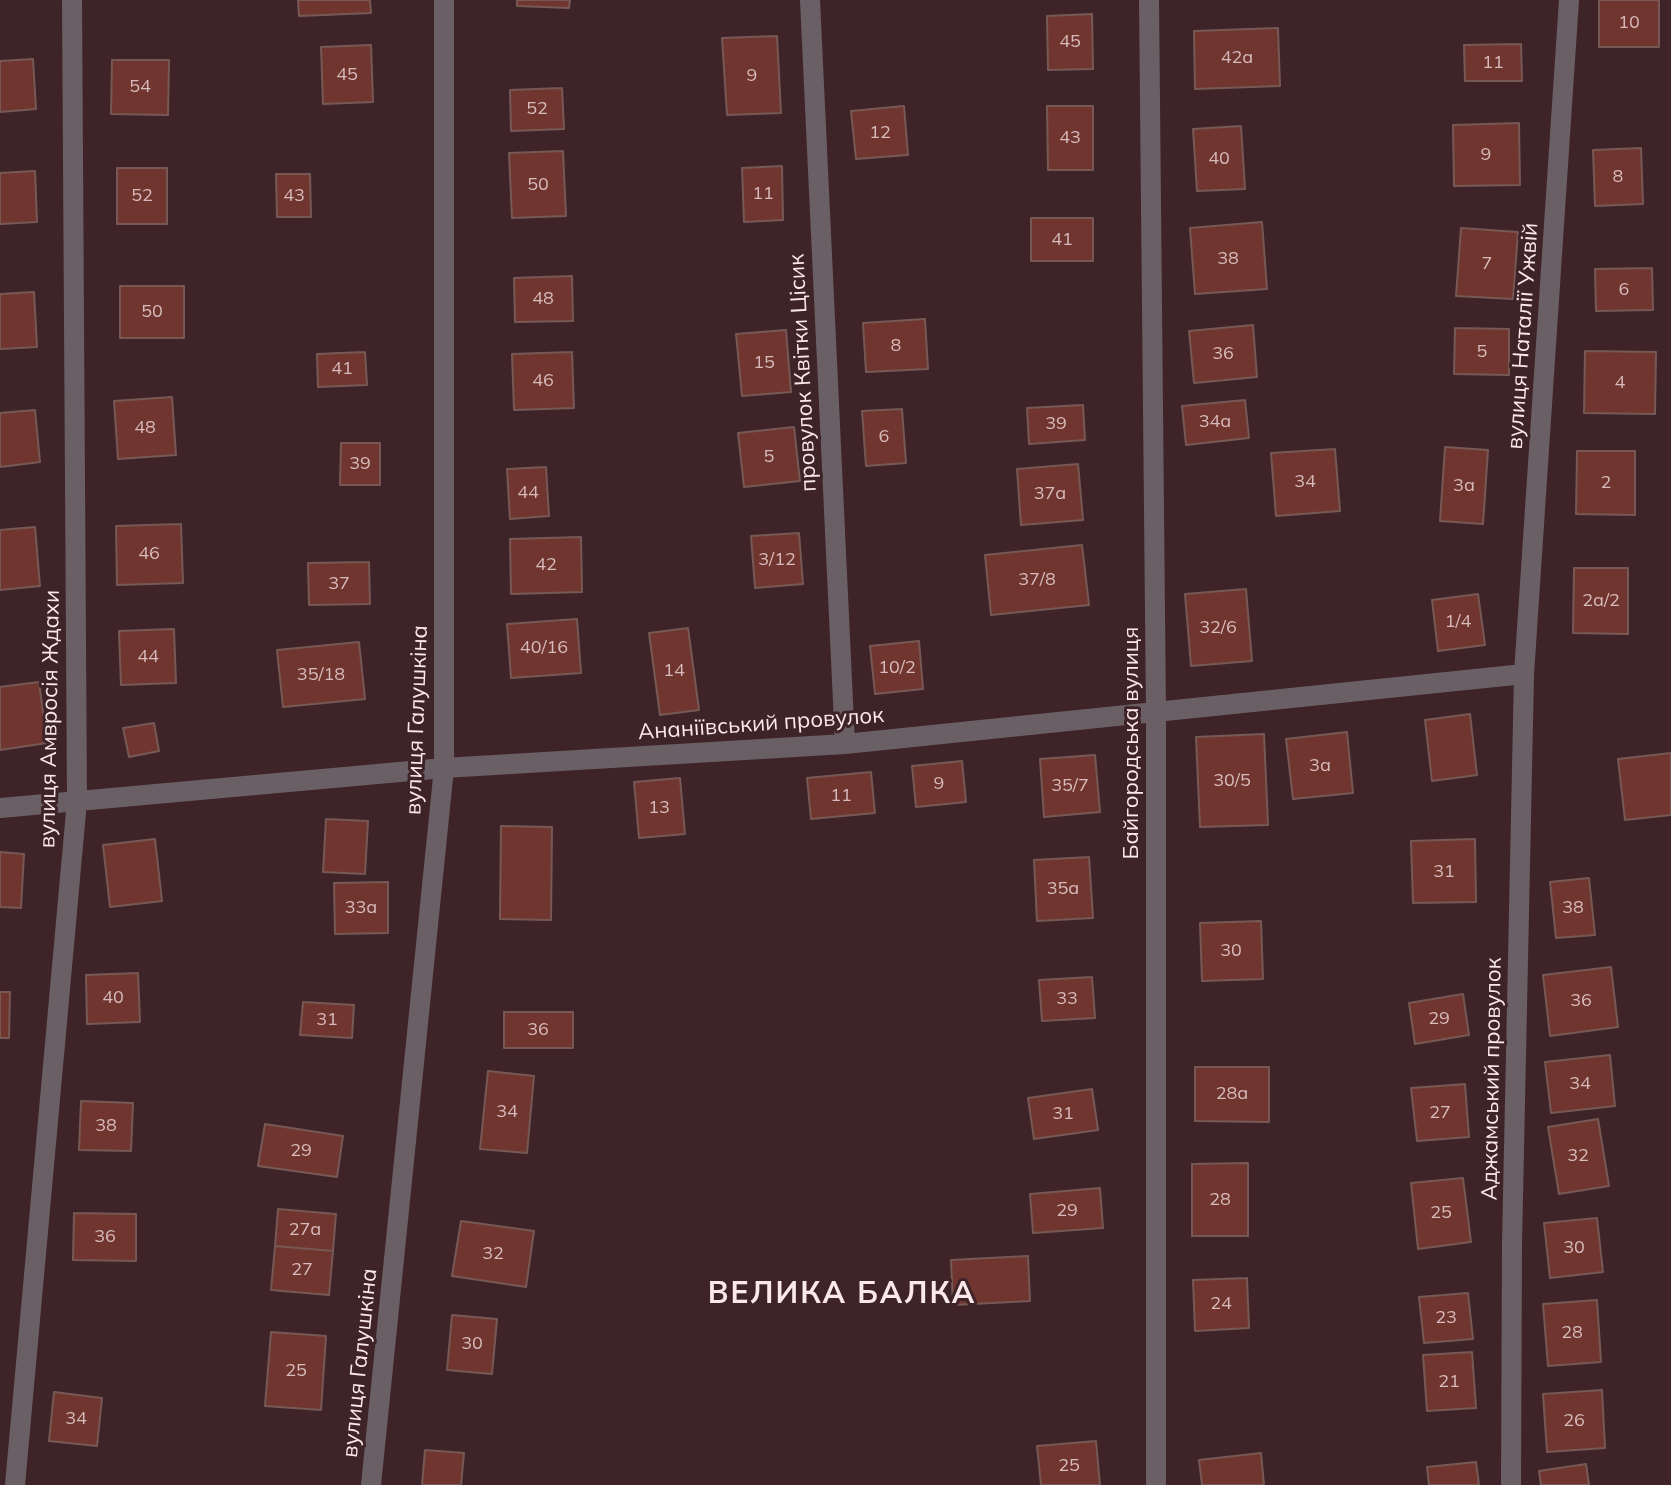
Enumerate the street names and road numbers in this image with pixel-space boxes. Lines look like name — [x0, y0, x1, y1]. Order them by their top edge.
street label: вулиця Наталії Ужвій — [1502, 222, 1544, 450]
street label: провулок Квітки Цісик — [784, 253, 822, 493]
street label: вулиця Амвросія Ждахи — [35, 590, 65, 848]
street label: вулиця Галушкіна — [400, 625, 434, 815]
street label: Байгородська вулиця — [1118, 627, 1144, 859]
street label: Ананіївський провулок — [637, 702, 885, 746]
street label: Аджамський провулок — [1477, 957, 1507, 1201]
street label: вулиця Галушкіна — [337, 1267, 383, 1459]

